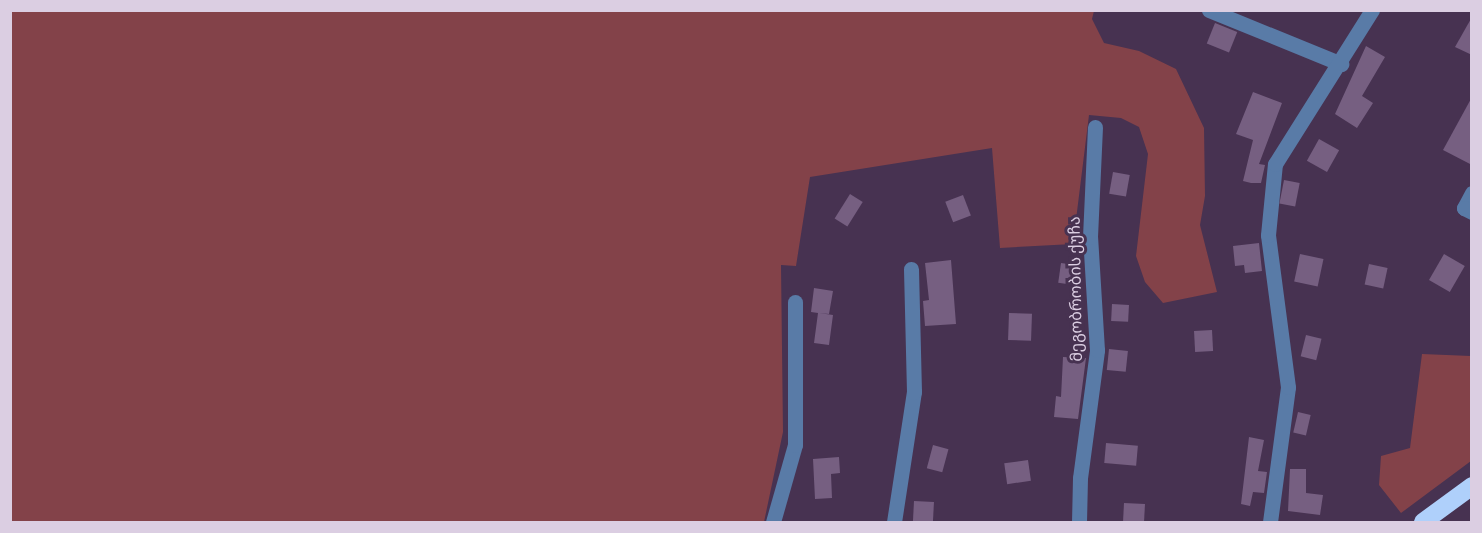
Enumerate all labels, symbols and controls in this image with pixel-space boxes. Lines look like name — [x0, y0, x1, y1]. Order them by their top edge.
street label: მეგობრობის ქუჩა — [1064, 216, 1086, 362]

